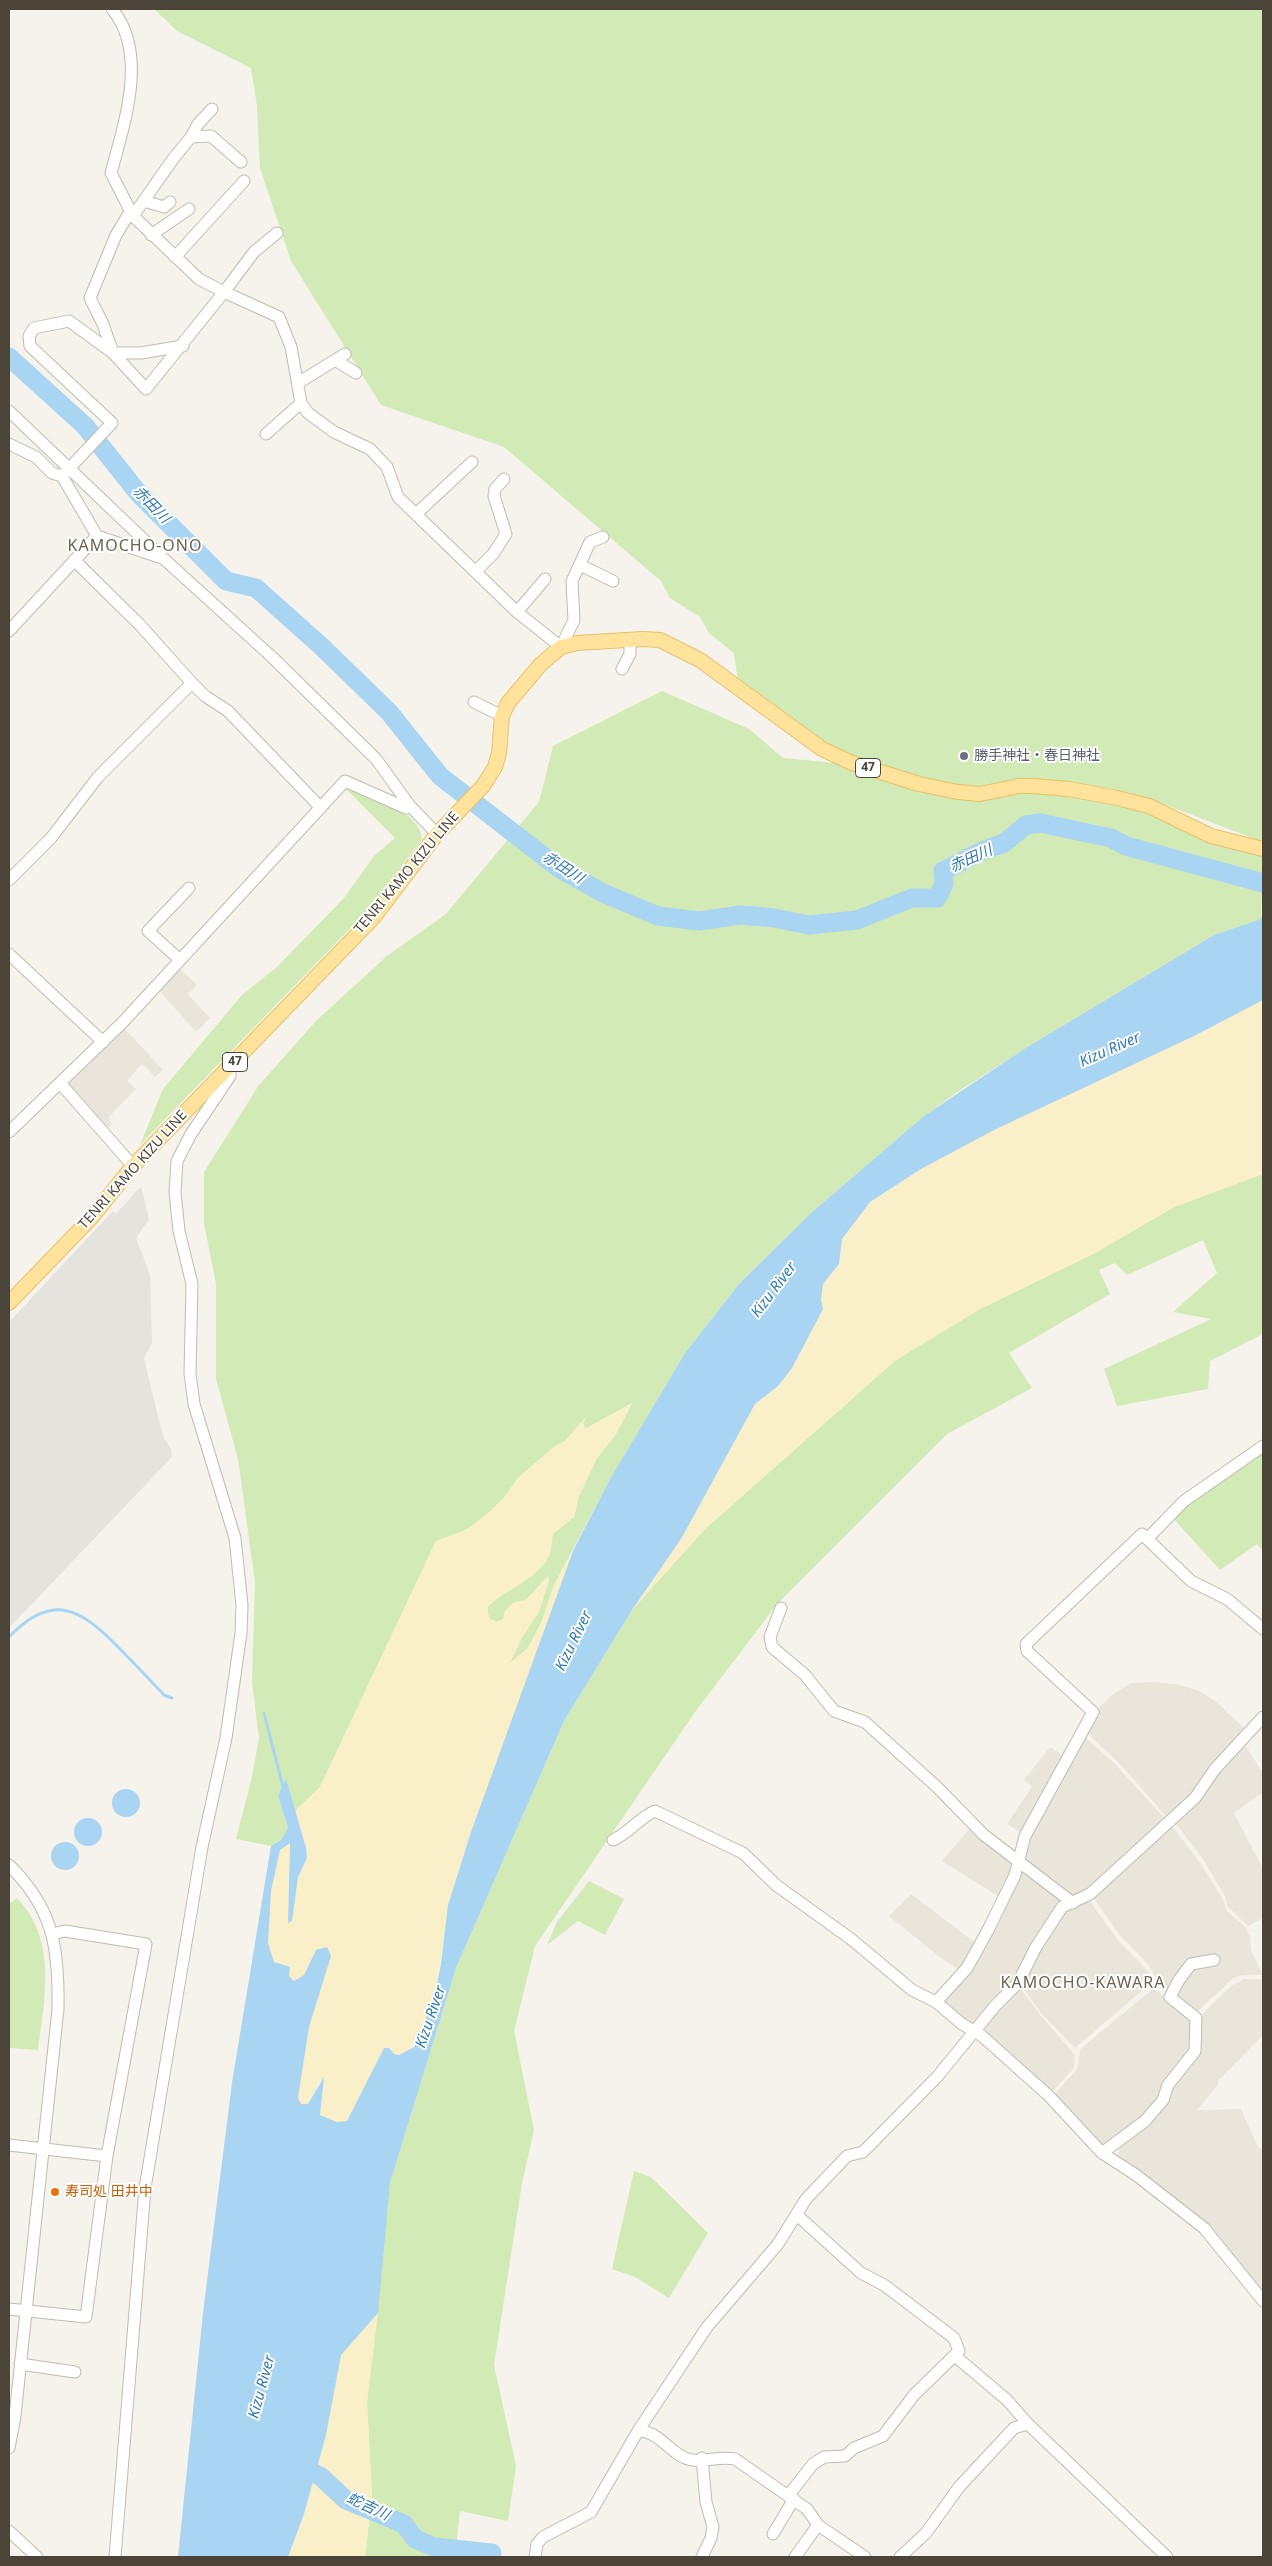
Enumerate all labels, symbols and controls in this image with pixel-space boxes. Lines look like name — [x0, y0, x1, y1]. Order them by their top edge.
water label: 赤田川 — [129, 483, 173, 527]
district label: KAMOCHO-ONO — [66, 536, 204, 556]
place label: 勝手神社・春日神社 — [974, 748, 1100, 764]
marker: 勝手神社・春日神社 — [958, 750, 970, 762]
road number: 47 — [856, 758, 880, 778]
street label: TENRI KAMO KIZU LINE — [351, 809, 463, 937]
water label: 赤田川 — [947, 842, 995, 876]
water label: 赤田川 — [539, 848, 587, 888]
water label: Kizu River — [1077, 1029, 1143, 1071]
road number: 47 — [222, 1052, 248, 1072]
street label: TENRI KAMO KIZU LINE — [75, 1107, 191, 1233]
water label: Kizu River — [747, 1259, 801, 1321]
water label: Kizu River — [552, 1608, 596, 1674]
district label: KAMOCHO-KAWARA — [999, 1973, 1167, 1993]
water label: Kizu River — [412, 1984, 450, 2050]
place label: 寿司処 田井中 — [65, 2184, 153, 2200]
marker: 寿司処 田井中 — [49, 2186, 61, 2198]
water label: Kizu River — [245, 2354, 279, 2420]
water label: 蛇吉川 — [344, 2489, 392, 2525]

